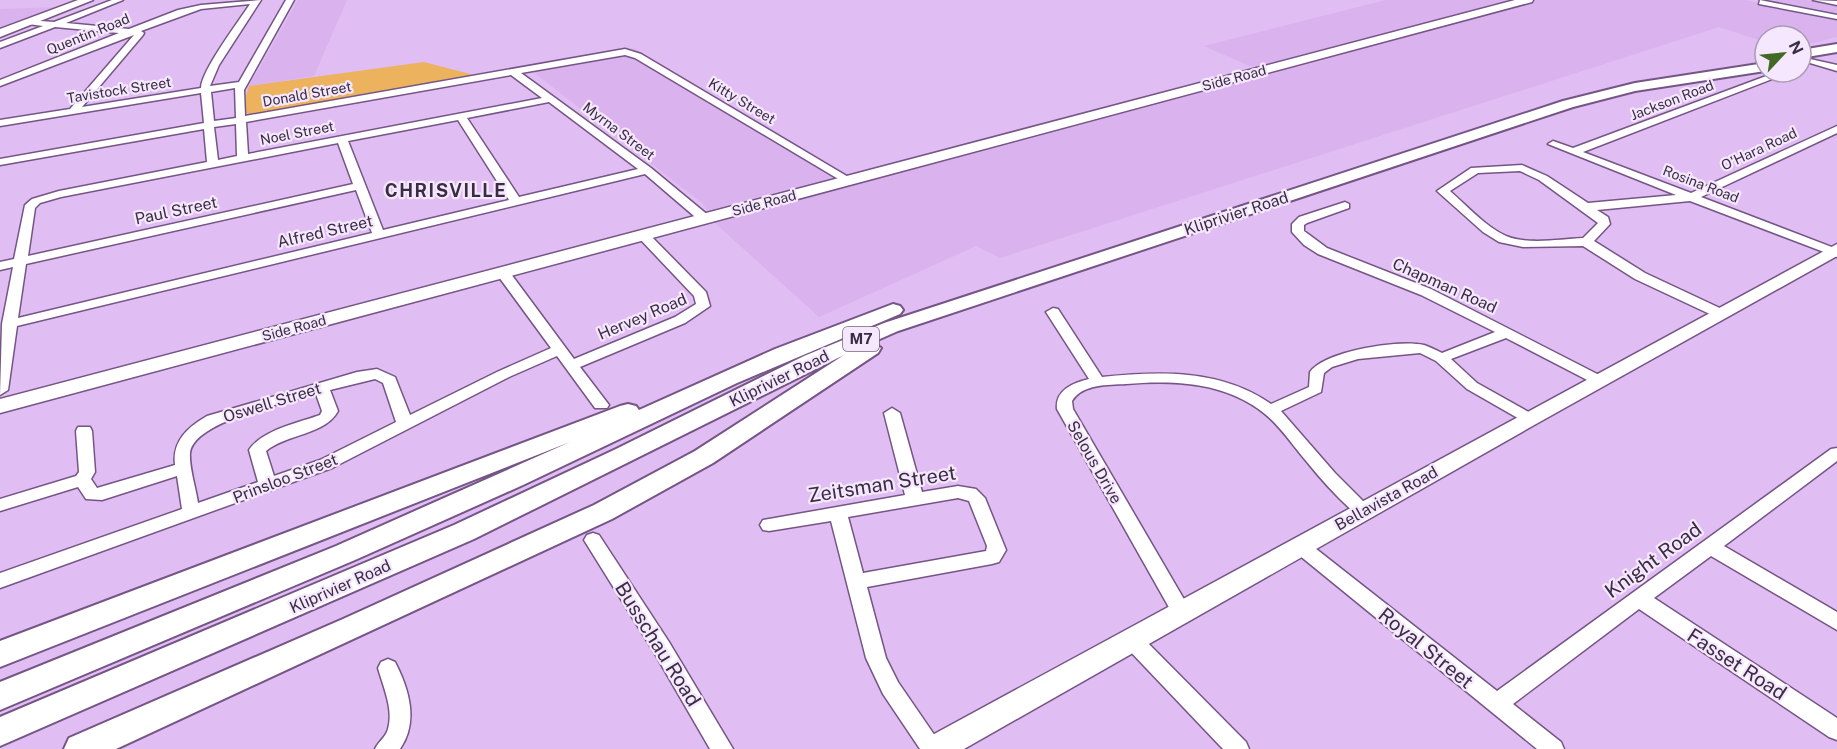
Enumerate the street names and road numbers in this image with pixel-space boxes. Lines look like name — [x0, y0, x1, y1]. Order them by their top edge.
street label: Quentin Road — [44, 10, 132, 58]
street label: Side Road — [1200, 62, 1268, 94]
street label: Tavistock Street — [66, 74, 172, 106]
street label: Kitty Street — [706, 75, 778, 127]
street label: Jackson Road — [1628, 77, 1716, 123]
street label: Donald Street — [261, 78, 353, 110]
street label: Myrna Street — [580, 99, 658, 163]
street label: Noel Street — [259, 118, 335, 148]
street label: O'Hara Road — [1719, 124, 1799, 174]
street label: Rosina Road — [1661, 162, 1741, 206]
street label: Side Road — [730, 187, 798, 219]
street label: Kliprivier Road — [1182, 188, 1291, 239]
street label: Paul Street — [133, 192, 219, 228]
street label: Alfred Street — [275, 211, 375, 252]
street label: Chapman Road — [1390, 254, 1500, 317]
street label: Hervey Road — [595, 289, 690, 344]
street label: Side Road — [260, 312, 328, 344]
road number: M7 — [843, 327, 879, 351]
street label: Kliprivier Road — [726, 346, 832, 411]
street label: Oswell Street — [221, 379, 323, 426]
street label: Selous Drive — [1063, 417, 1126, 507]
street label: Prinsloo Street — [230, 450, 340, 507]
street label: Zeitsman Street — [806, 460, 958, 508]
street label: Bellavista Road — [1332, 462, 1441, 535]
street label: Knight Road — [1600, 517, 1706, 603]
street label: Kliprivier Road — [287, 556, 394, 617]
street label: Busschau Road — [610, 577, 706, 711]
street label: Royal Street — [1374, 602, 1478, 694]
street label: Fasset Road — [1683, 623, 1791, 705]

